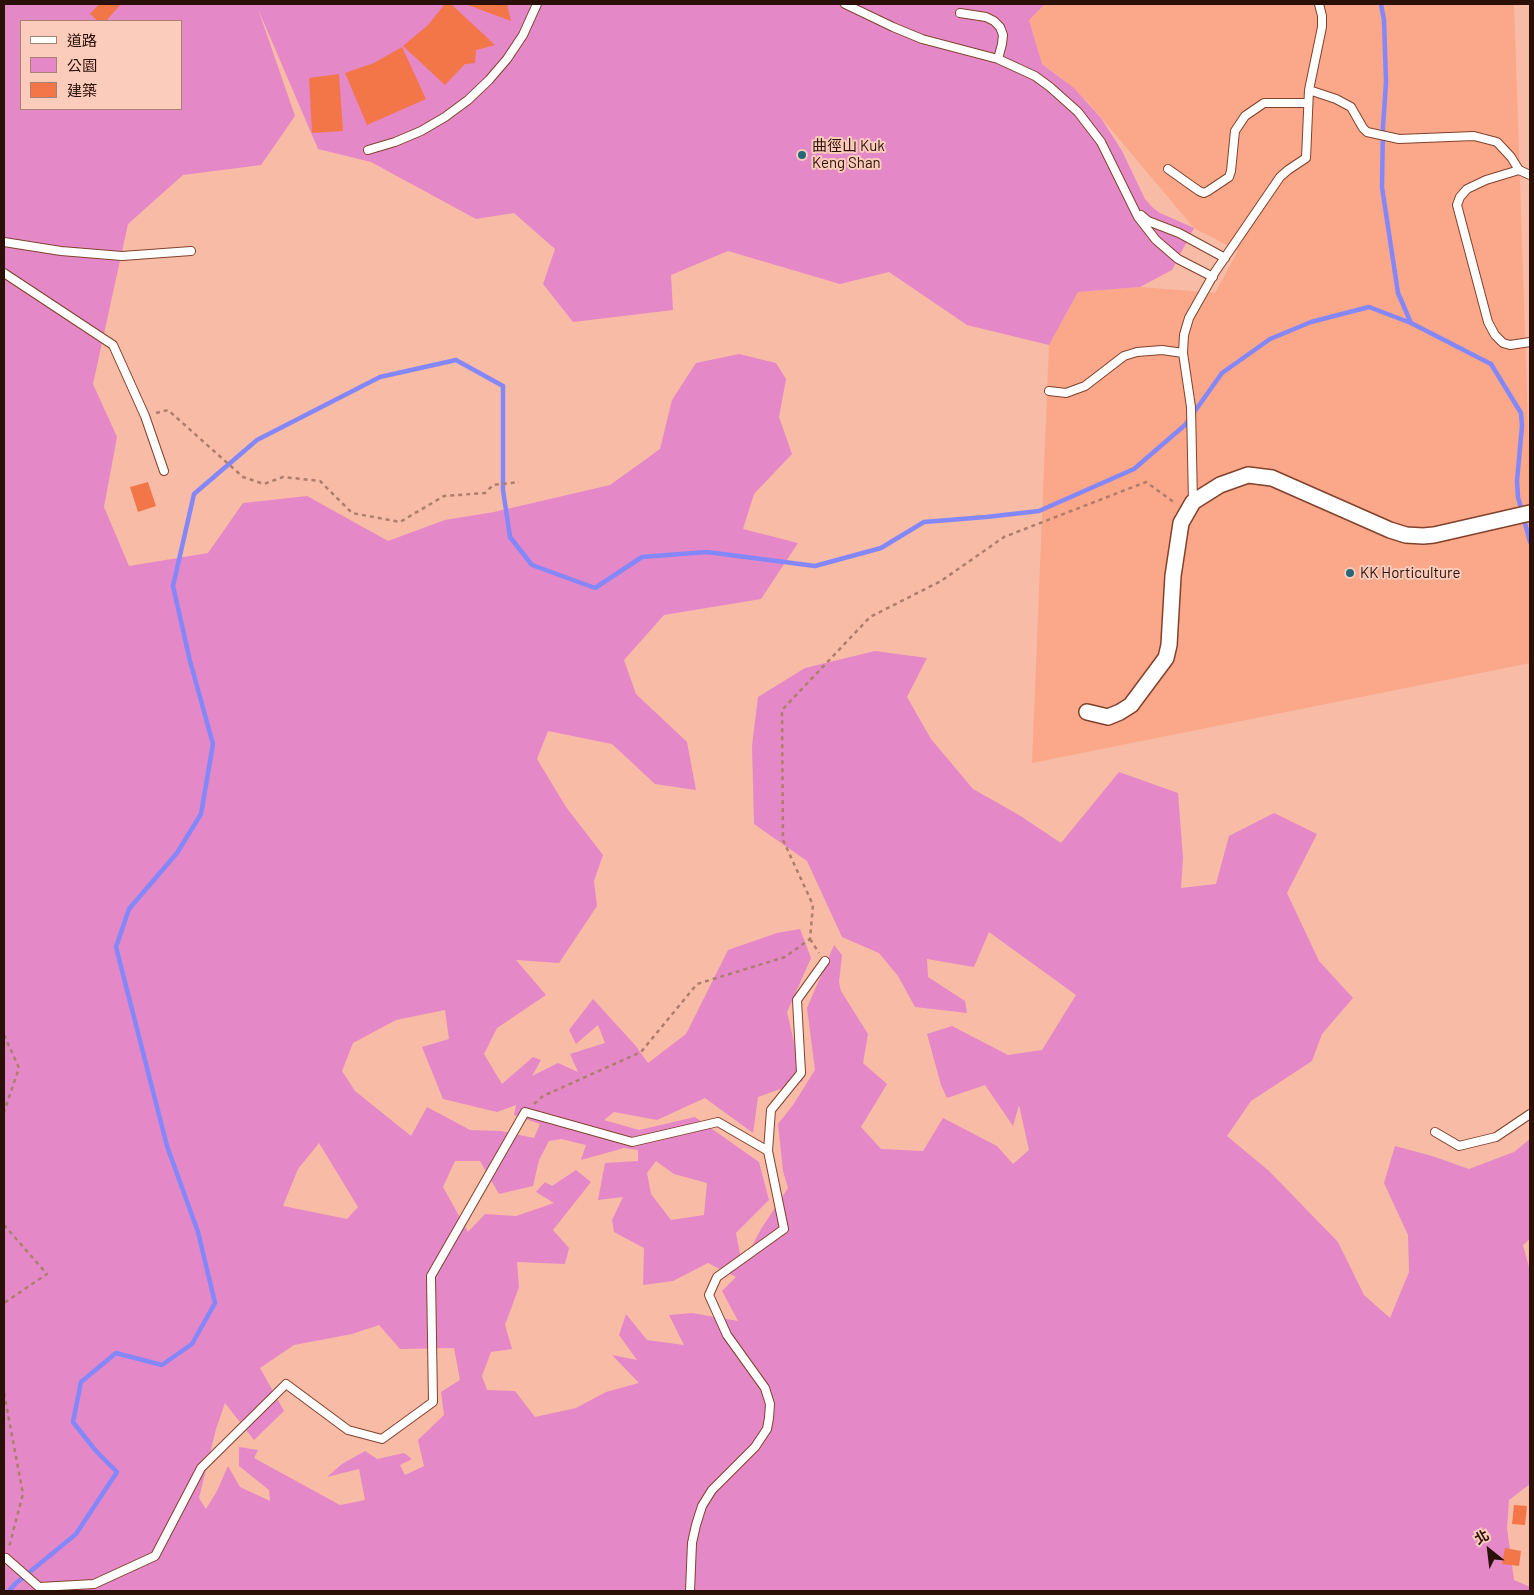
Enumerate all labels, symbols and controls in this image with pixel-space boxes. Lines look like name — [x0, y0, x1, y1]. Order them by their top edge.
legend — [20, 20, 182, 110]
text: 道路 — [67, 31, 97, 49]
text: 公園 — [67, 56, 97, 74]
text: 建築 — [67, 81, 97, 99]
place label: 曲徑山 Kuk Keng Shan — [812, 137, 885, 172]
marker: 曲徑山 Kuk Keng Shan — [796, 149, 808, 161]
place label: KK Horticulture — [1360, 564, 1460, 582]
marker: KK Horticulture — [1344, 567, 1356, 579]
north arrow — [1464, 1525, 1514, 1575]
text: 北 — [1471, 1526, 1492, 1547]

